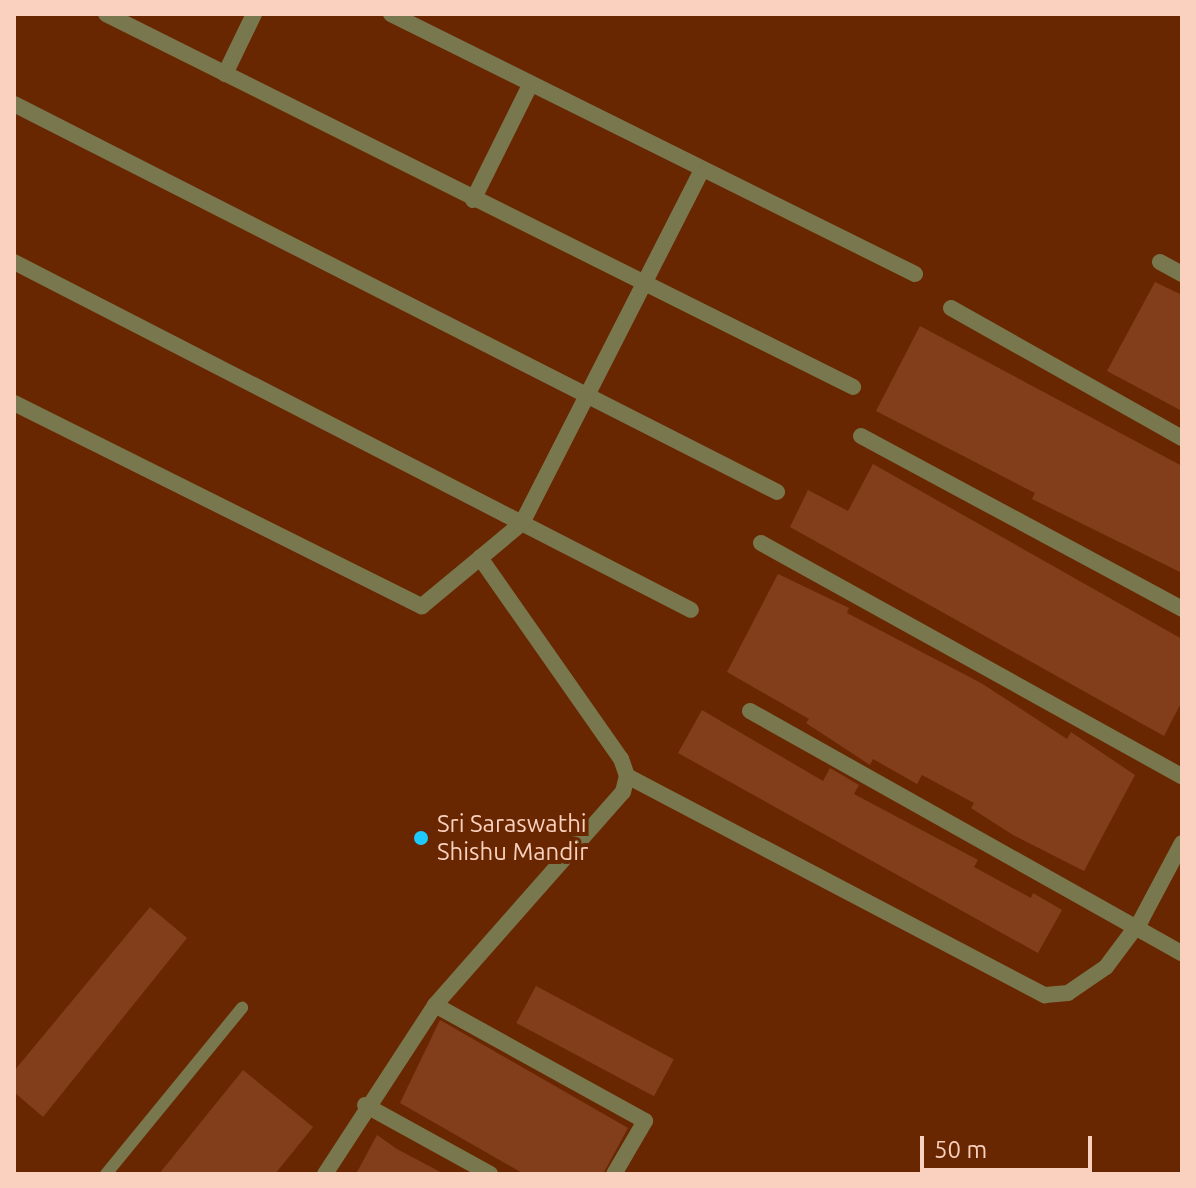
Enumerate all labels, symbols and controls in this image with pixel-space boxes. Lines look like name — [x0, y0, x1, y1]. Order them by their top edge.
place label: Sri Saraswathi Shishu Mandir — [437, 810, 588, 866]
marker: Sri Saraswathi Shishu Mandir — [412, 829, 430, 847]
scale bar — [924, 1120, 1096, 1170]
text: 50 m — [934, 1136, 987, 1163]

